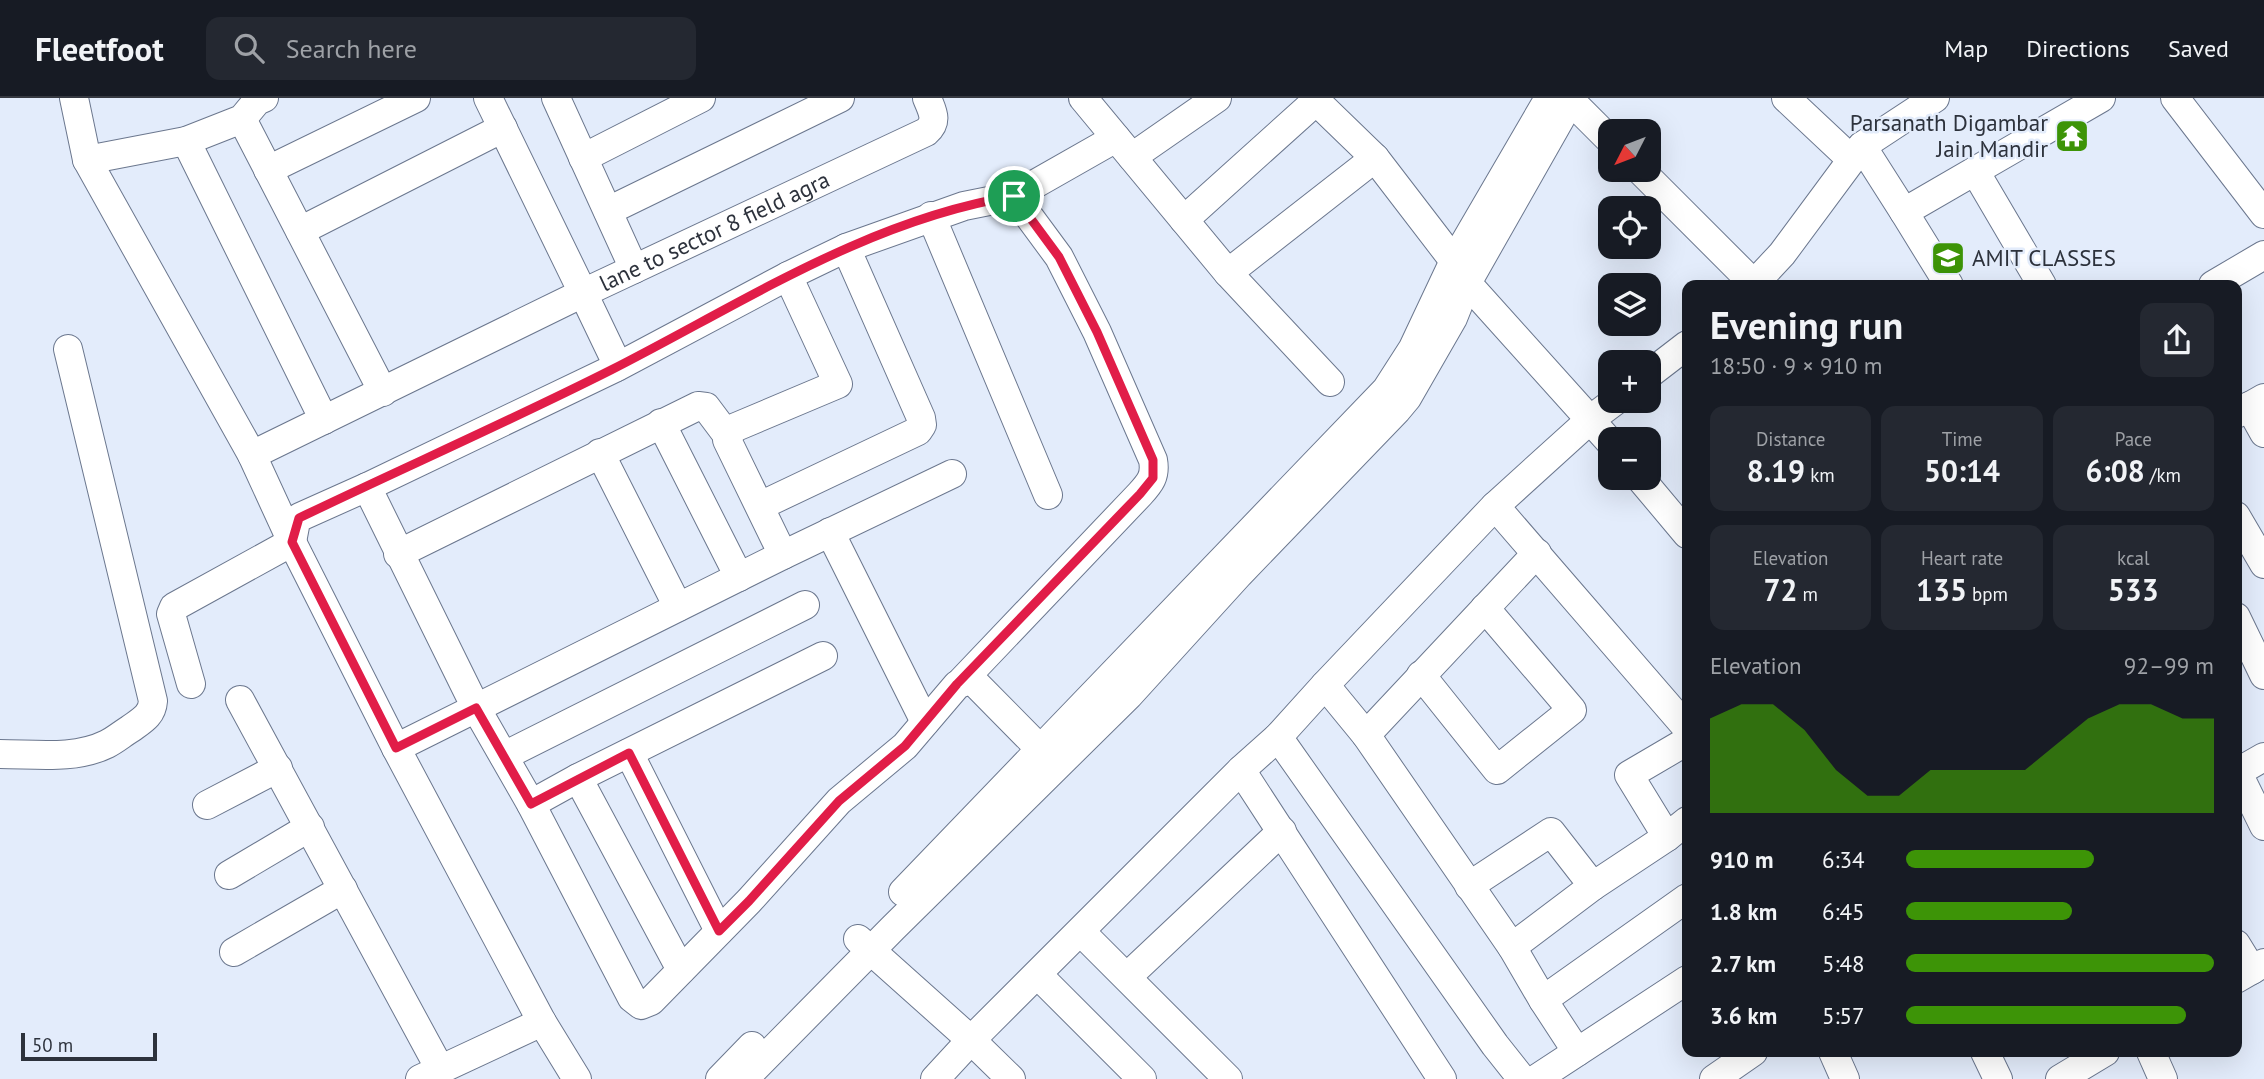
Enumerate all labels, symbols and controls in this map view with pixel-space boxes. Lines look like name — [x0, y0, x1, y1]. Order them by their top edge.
search box — [206, 17, 696, 80]
text: Fleetfoot — [35, 27, 164, 70]
icon: search — [230, 29, 268, 67]
text: Search here — [286, 32, 417, 65]
text: Map — [1944, 33, 1988, 64]
text: Directions — [2026, 33, 2130, 64]
text: Saved — [2168, 33, 2229, 64]
place label: Parsanath Digambar Jain Mandir — [1850, 108, 2048, 163]
temple icon: Parsanath Digambar Jain Mandir — [2053, 117, 2091, 155]
north arrow — [1598, 119, 1661, 182]
map controls — [1598, 119, 1661, 490]
street label: lane to sector 8 field agra — [594, 164, 834, 297]
pin — [984, 166, 1044, 226]
icon: arrive — [995, 177, 1033, 215]
button: locate — [1598, 196, 1661, 259]
school or university icon: AMIT CLASSES — [1929, 239, 1967, 277]
place label: AMIT CLASSES — [1972, 243, 2116, 272]
button: layers — [1598, 273, 1661, 336]
text: Evening run — [1710, 300, 1903, 349]
button: share — [2140, 303, 2214, 377]
button: + — [1598, 350, 1661, 413]
text: 18:50 · 9 × 910 m — [1710, 351, 1882, 380]
button: − — [1598, 427, 1661, 490]
text: Distance — [1756, 427, 1825, 451]
text: Time — [1942, 427, 1982, 451]
text: Pace — [2115, 427, 2152, 451]
text: 8.19 — [1747, 451, 1805, 490]
text: 50:14 — [1924, 451, 2000, 490]
text: 6:08 — [2086, 451, 2145, 490]
text: km — [1805, 463, 1835, 487]
text: /km — [2145, 463, 2181, 487]
text: Elevation — [1753, 546, 1829, 570]
text: Heart rate — [1921, 546, 2003, 570]
text: kcal — [2117, 546, 2150, 570]
text: 72 — [1763, 570, 1797, 609]
text: 135 — [1916, 570, 1967, 609]
text: 533 — [2108, 570, 2159, 609]
text: m — [1797, 582, 1818, 606]
text: bpm — [1967, 582, 2008, 606]
text: Elevation — [1710, 651, 1802, 680]
text: 92–99 m — [2124, 651, 2214, 680]
text: 910 m — [1710, 845, 1773, 874]
text: 6:34 — [1822, 845, 1865, 874]
text: 1.8 km — [1710, 897, 1777, 926]
text: 6:45 — [1822, 897, 1865, 926]
text: 2.7 km — [1710, 949, 1776, 978]
text: 5:48 — [1822, 949, 1865, 978]
text: 3.6 km — [1710, 1001, 1777, 1030]
text: 5:57 — [1822, 1001, 1865, 1030]
scale bar — [21, 1030, 158, 1062]
text: 50 m — [32, 1033, 73, 1057]

